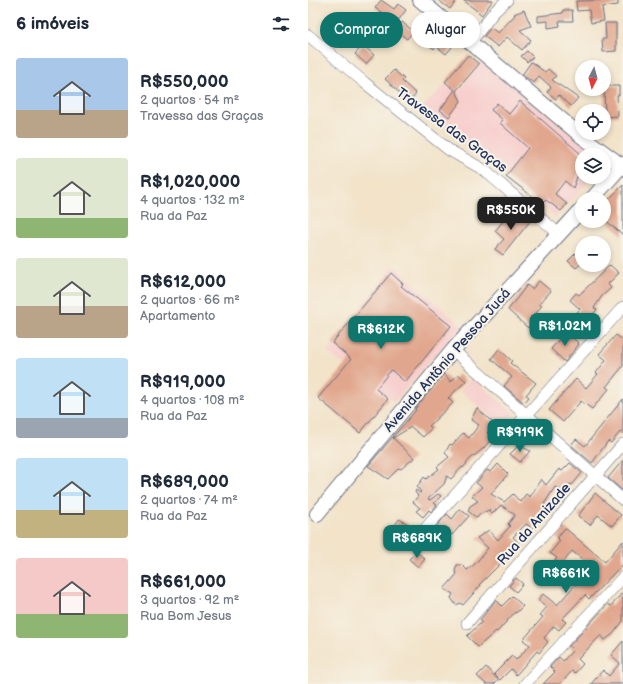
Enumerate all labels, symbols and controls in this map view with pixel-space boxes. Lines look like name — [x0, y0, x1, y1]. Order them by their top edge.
chip: Comprar — [320, 12, 403, 48]
chip: Alugar — [411, 12, 480, 48]
icon: filters — [270, 13, 292, 35]
text: 6 imóveis — [16, 14, 89, 34]
north arrow — [575, 60, 611, 96]
map controls — [575, 60, 611, 272]
text: R$550,000 — [140, 72, 229, 92]
icon: home — [48, 74, 96, 122]
street label: Travessa das Graças — [393, 84, 511, 176]
text: 2 quartos · 54 m² — [140, 92, 239, 108]
button: locate — [575, 104, 611, 140]
text: Travessa das Graças — [140, 108, 264, 124]
button: layers — [575, 148, 611, 184]
text: R$1,020,000 — [140, 172, 240, 192]
icon: home — [48, 174, 96, 222]
text: 4 quartos · 132 m² — [140, 192, 245, 208]
button: + — [575, 192, 611, 228]
pin: R$550K — [478, 197, 544, 231]
text: R$550K — [486, 202, 536, 218]
text: Rua da Paz — [140, 208, 207, 224]
button: − — [575, 236, 611, 272]
text: R$612,000 — [140, 272, 226, 292]
icon: home — [48, 274, 96, 322]
street label: Avenida Antônio Pessoa Jucá — [380, 285, 514, 435]
text: 2 quartos · 66 m² — [140, 292, 240, 308]
text: Apartamento — [140, 308, 215, 324]
pin: R$1.02M — [528, 313, 602, 347]
pin: R$612K — [348, 316, 414, 350]
text: R$1.02M — [539, 318, 591, 334]
text: R$612K — [357, 321, 405, 337]
text: R$919,000 — [140, 372, 225, 392]
icon: home — [48, 374, 96, 422]
text: 4 quartos · 108 m² — [140, 392, 245, 408]
text: Rua da Paz — [140, 408, 207, 424]
pin: R$919K — [487, 419, 553, 453]
text: R$919K — [496, 424, 544, 440]
text: R$689,000 — [140, 472, 229, 492]
icon: home — [48, 474, 96, 522]
street label: Rua da Amizade — [494, 479, 574, 569]
text: 2 quartos · 74 m² — [140, 492, 238, 508]
text: Rua da Paz — [140, 508, 207, 524]
pin: R$689K — [384, 525, 450, 559]
text: R$689K — [392, 530, 442, 546]
pin: R$661K — [533, 560, 599, 594]
text: R$661K — [542, 565, 590, 581]
text: R$661,000 — [140, 572, 226, 592]
icon: home — [48, 574, 96, 622]
text: 3 quartos · 92 m² — [140, 592, 240, 608]
text: Rua Bom Jesus — [140, 608, 232, 624]

